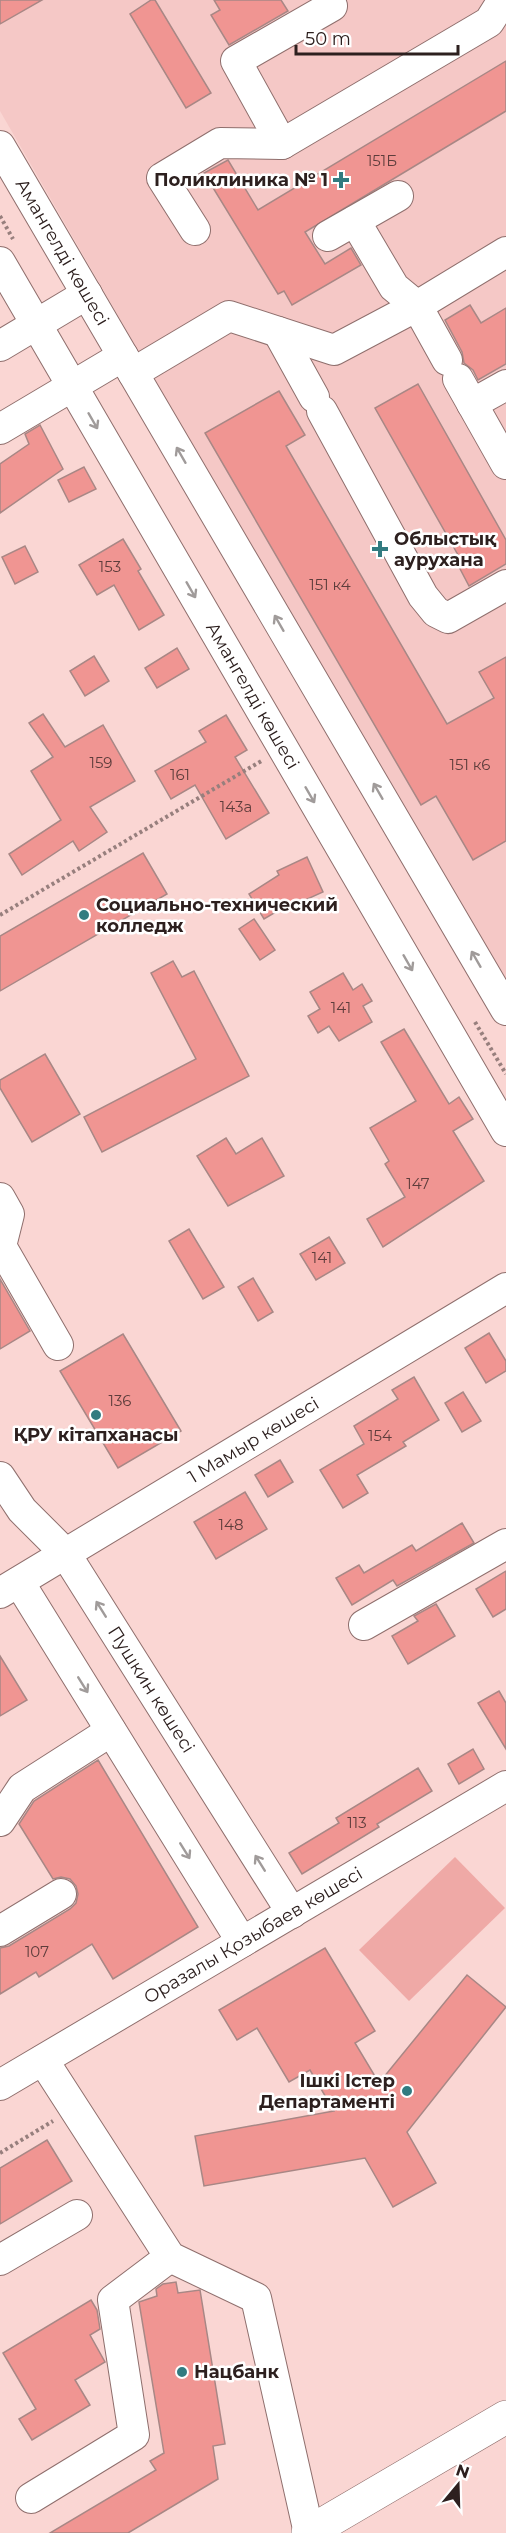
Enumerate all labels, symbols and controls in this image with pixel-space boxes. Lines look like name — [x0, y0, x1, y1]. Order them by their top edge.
scale bar — [296, 18, 458, 56]
text: 50 m — [305, 28, 351, 50]
house number: 151Б — [367, 151, 397, 170]
place label: Поликлиника № 1 — [154, 169, 328, 191]
marker: Поликлиника № 1 — [332, 171, 350, 189]
street label: Амангелді көшесі — [11, 175, 114, 330]
one-way arrow — [87, 412, 99, 429]
one-way arrow — [174, 447, 186, 464]
place label: Облыстық аурухана — [394, 528, 496, 571]
marker: Облыстық аурухана — [371, 540, 389, 558]
house number: 153 — [99, 557, 121, 576]
house number: 151 к4 — [309, 575, 351, 594]
one-way arrow — [185, 581, 197, 598]
one-way arrow — [273, 615, 285, 632]
street label: Амангелді көшесі — [201, 618, 304, 773]
house number: 159 — [89, 753, 113, 772]
house number: 151 к6 — [450, 755, 490, 774]
house number: 161 — [170, 765, 190, 784]
one-way arrow — [372, 783, 384, 800]
one-way arrow — [305, 786, 317, 803]
house number: 143а — [220, 797, 252, 816]
place label: Социально-технический колледж — [96, 894, 338, 937]
marker: Социально-технический колледж — [77, 908, 91, 922]
one-way arrow — [470, 951, 482, 968]
one-way arrow — [403, 954, 415, 971]
house number: 141 — [331, 998, 351, 1017]
house number: 147 — [406, 1174, 430, 1193]
house number: 141 — [312, 1248, 332, 1267]
house number: 136 — [108, 1391, 132, 1410]
street label: 1 Мамыр көшесі — [184, 1392, 323, 1488]
marker: ҚРУ кітапханасы — [89, 1408, 103, 1422]
place label: ҚРУ кітапханасы — [14, 1424, 178, 1446]
house number: 154 — [368, 1426, 392, 1445]
house number: 148 — [218, 1515, 244, 1534]
one-way arrow — [94, 1601, 107, 1618]
street label: Пушкин көшесі — [103, 1622, 199, 1757]
one-way arrow — [77, 1676, 89, 1693]
house number: 113 — [347, 1813, 367, 1832]
one-way arrow — [180, 1842, 192, 1859]
one-way arrow — [254, 1855, 266, 1872]
street label: Оразалы Қозыбаев көшесі — [140, 1862, 366, 2009]
house number: 107 — [25, 1942, 49, 1961]
place label: Ішкі Істер Департаменті — [259, 2070, 395, 2113]
marker: Ішкі Істер Департаменті — [400, 2084, 414, 2098]
place label: Нацбанк — [194, 2361, 280, 2383]
marker: Нацбанк — [175, 2365, 189, 2379]
north arrow — [428, 2455, 488, 2515]
text: N — [454, 2460, 472, 2482]

